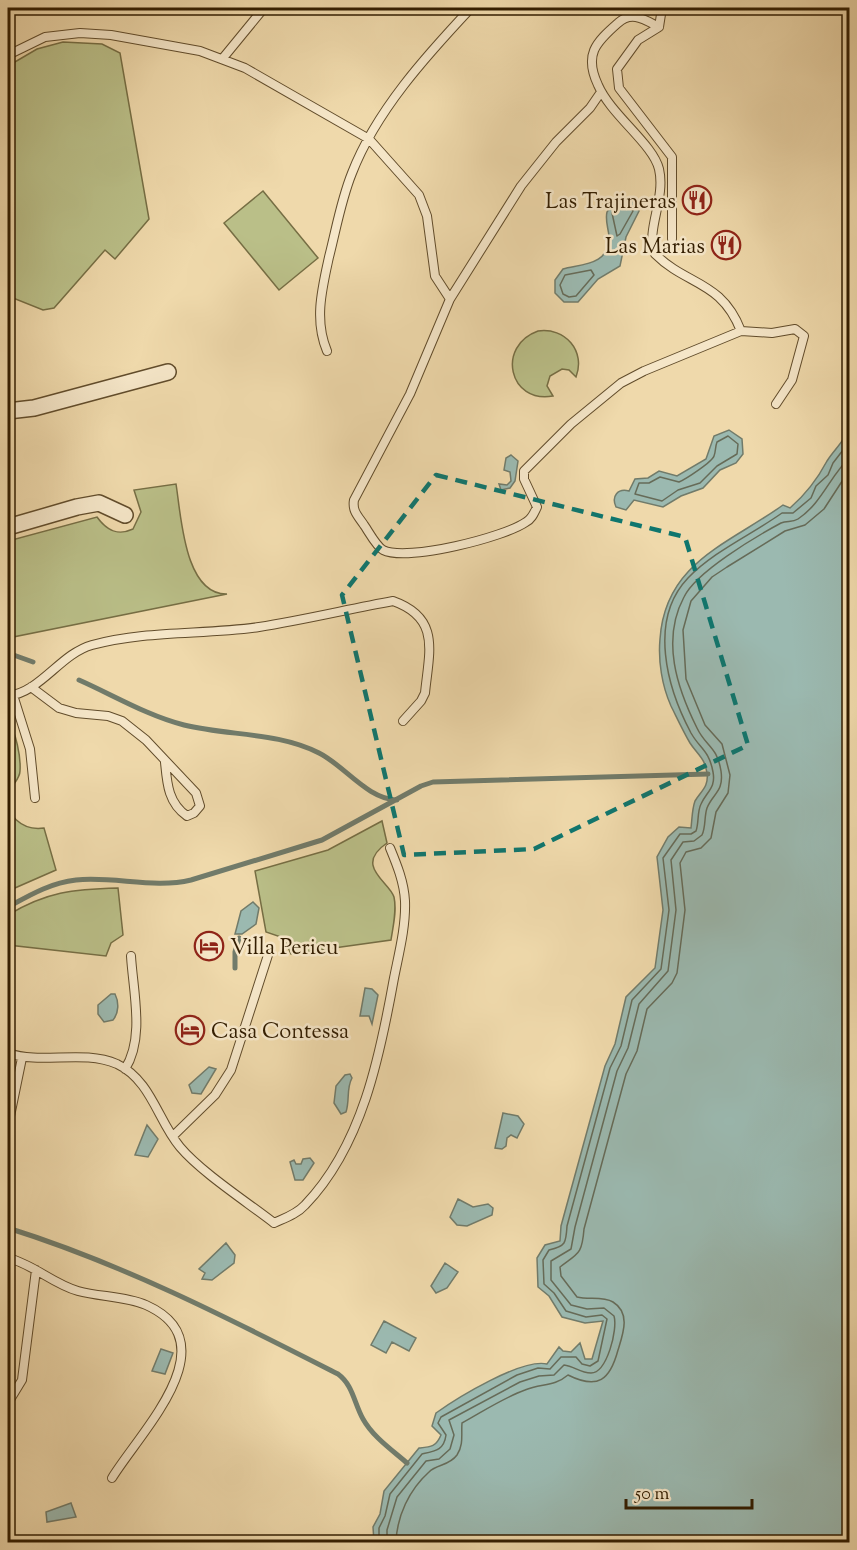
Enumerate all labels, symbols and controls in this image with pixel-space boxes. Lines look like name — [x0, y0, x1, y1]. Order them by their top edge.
restaurant icon: Las Trajineras — [681, 184, 713, 216]
place label: Las Trajineras — [545, 187, 676, 219]
restaurant icon: Las Marias — [710, 229, 742, 261]
place label: Las Marias — [605, 232, 705, 264]
hotel icon: Villa Pericu — [193, 930, 225, 962]
place label: Villa Pericu — [230, 933, 339, 965]
hotel icon: Casa Contessa — [174, 1014, 206, 1046]
place label: Casa Contessa — [211, 1017, 349, 1049]
scale bar — [626, 1472, 752, 1510]
text: 50 m — [634, 1482, 670, 1508]

